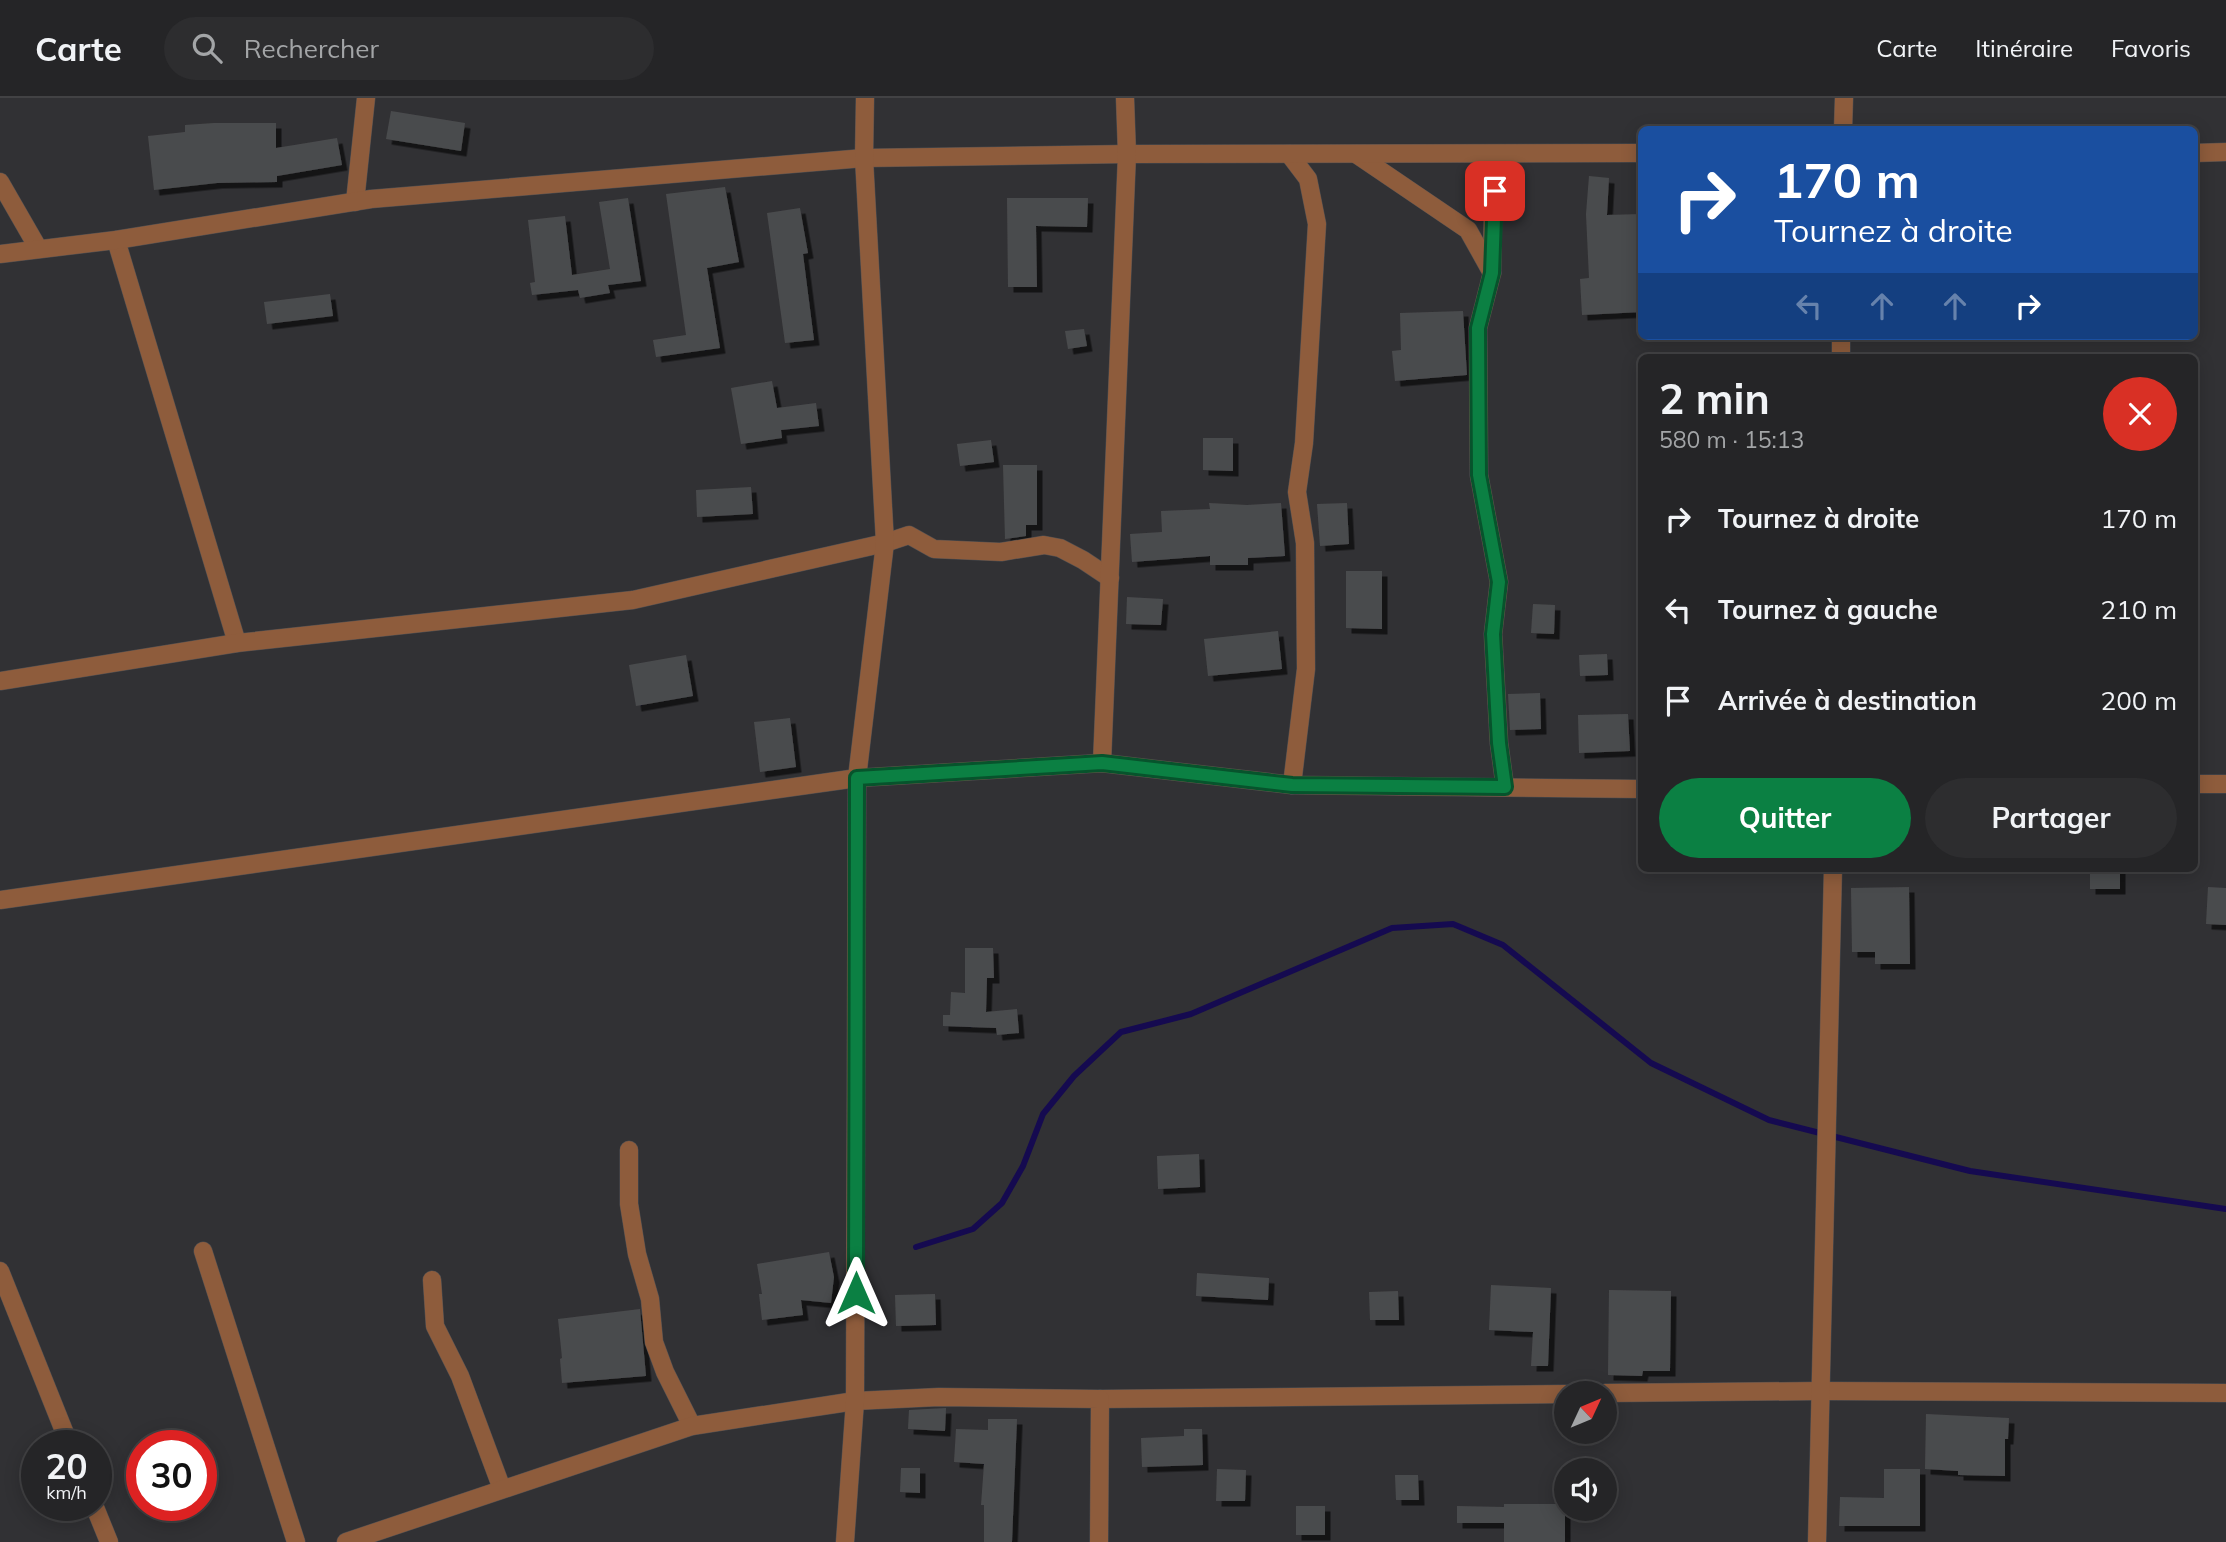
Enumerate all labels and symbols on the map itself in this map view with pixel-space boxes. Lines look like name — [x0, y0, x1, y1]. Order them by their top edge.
pin — [1465, 161, 1525, 221]
position arrow — [819, 1256, 893, 1330]
north arrow — [1554, 1381, 1617, 1444]
speed limit sign: 30 — [126, 1430, 217, 1521]

